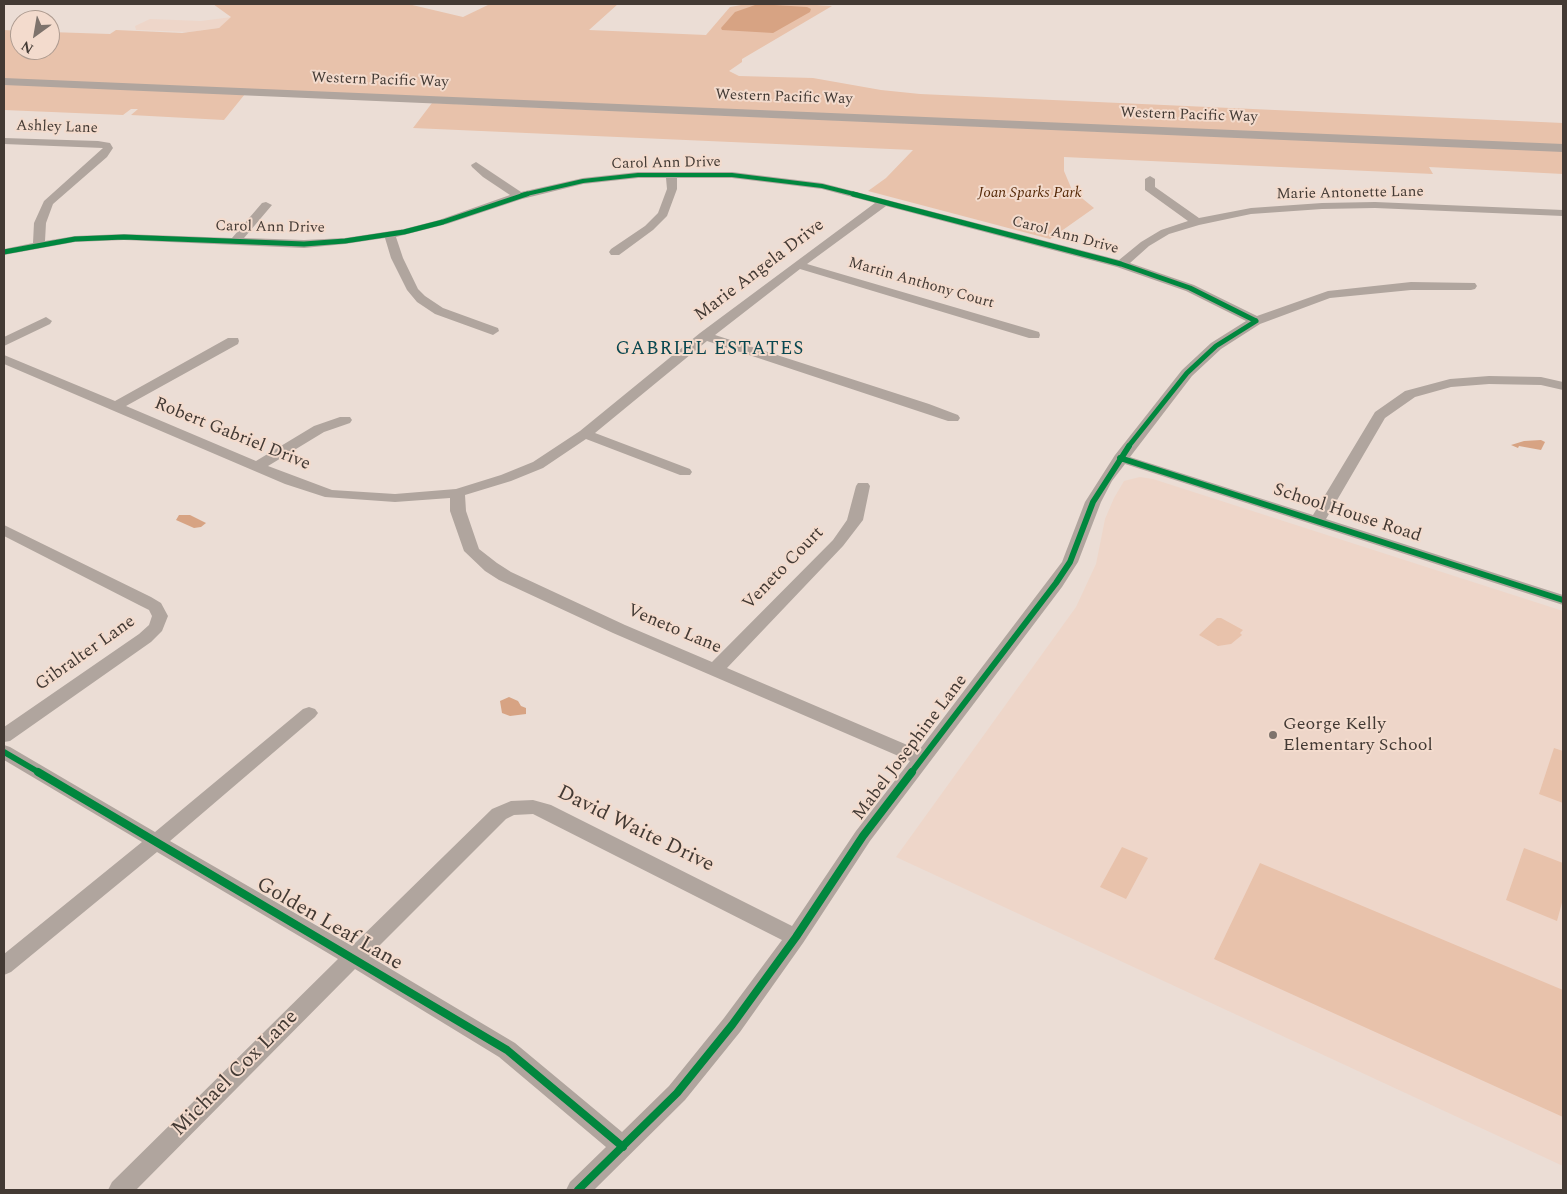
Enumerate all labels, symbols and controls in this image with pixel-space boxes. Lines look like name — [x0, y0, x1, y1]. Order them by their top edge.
north arrow — [10, 10, 60, 60]
text: N — [17, 35, 38, 59]
street label: Western Pacific Way — [311, 70, 449, 92]
street label: Western Pacific Way — [715, 87, 853, 109]
street label: Western Pacific Way — [1120, 105, 1258, 127]
street label: Ashley Lane — [16, 118, 98, 138]
street label: Carol Ann Drive — [611, 154, 721, 174]
street label: Marie Antonette Lane — [1276, 184, 1424, 204]
park label: Joan Sparks Park — [978, 185, 1082, 203]
street label: Carol Ann Drive — [1010, 213, 1120, 259]
street label: Marie Angela Drive — [691, 215, 829, 327]
street label: Carol Ann Drive — [215, 218, 325, 238]
street label: Martin Anthony Court — [846, 255, 996, 313]
district label: GABRIEL ESTATES — [614, 339, 806, 361]
street label: Robert Gabriel Drive — [151, 394, 313, 476]
street label: School House Road — [1270, 480, 1424, 548]
street label: Veneto Court — [739, 523, 829, 615]
street label: Veneto Lane — [624, 600, 724, 660]
street label: Gibralter Lane — [32, 612, 140, 696]
street label: Mabel Josephine Lane — [849, 671, 973, 825]
place label: George Kelly Elementary School — [1283, 714, 1433, 756]
marker: George Kelly Elementary School — [1267, 729, 1279, 741]
street label: David Waite Drive — [552, 781, 718, 879]
street label: Golden Leaf Lane — [251, 873, 407, 977]
street label: Michael Cox Lane — [167, 1005, 305, 1143]

